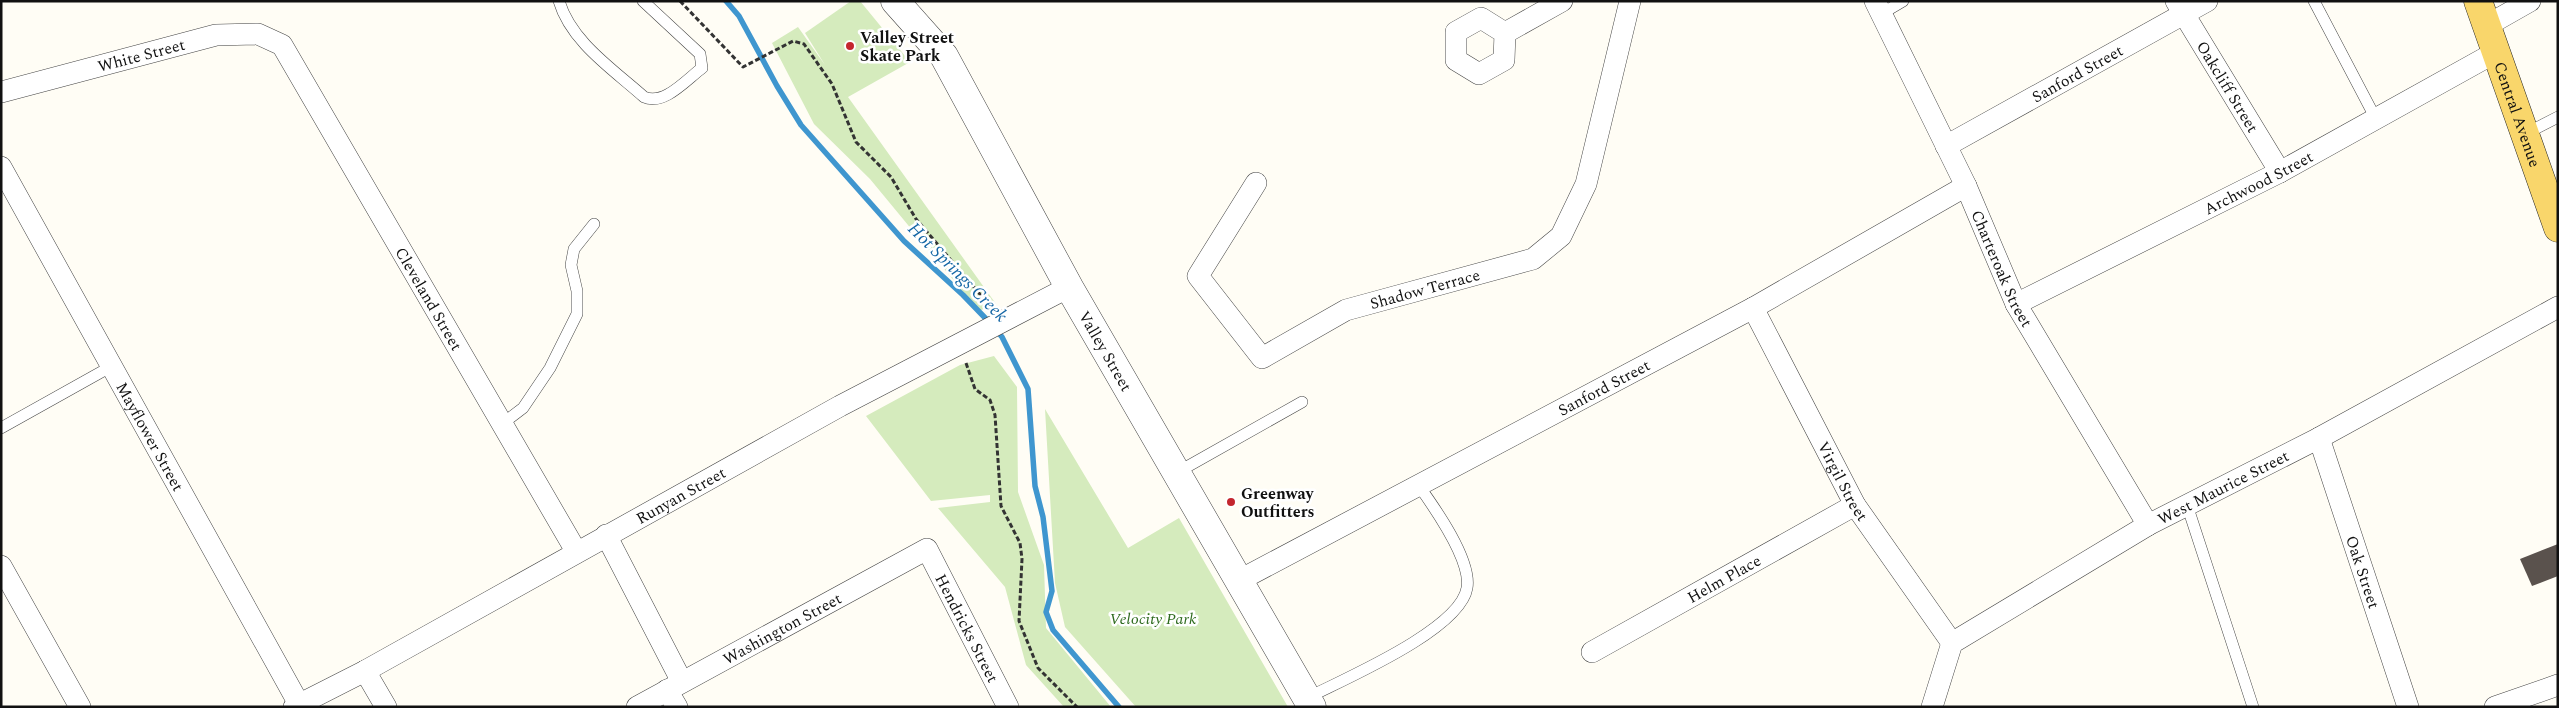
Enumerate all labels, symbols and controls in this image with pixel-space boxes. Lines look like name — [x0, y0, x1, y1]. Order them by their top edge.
place label: Valley Street Skate Park — [860, 26, 954, 68]
street label: White Street — [95, 33, 188, 79]
street label: Oakcliff Street — [2190, 36, 2264, 138]
street label: Sanford Street — [2027, 39, 2128, 109]
marker: Valley Street Skate Park — [844, 40, 856, 52]
street label: Central Avenue — [2487, 58, 2547, 171]
street label: Archwood Street — [2200, 145, 2318, 221]
street label: Charteroak Street — [1964, 206, 2038, 332]
water label: Hot Springs Creek — [901, 216, 1014, 329]
street label: Cleveland Street — [389, 243, 468, 356]
street label: Shadow Terrace — [1367, 263, 1483, 316]
street label: Valley Street — [1072, 306, 1138, 396]
street label: Sanford Street — [1554, 353, 1655, 422]
street label: Mayflower Street — [110, 378, 190, 496]
street label: Virgil Street — [1811, 437, 1874, 527]
street label: West Maurice Street — [2154, 444, 2294, 531]
street label: Runyan Street — [632, 461, 731, 531]
place label: Greenway Outfitters — [1241, 482, 1315, 524]
marker: Greenway Outfitters — [1225, 496, 1237, 508]
street label: Oak Street — [2339, 533, 2386, 612]
street label: Helm Place — [1683, 549, 1766, 610]
street label: Hendricks Street — [929, 570, 1005, 687]
street label: Washington Street — [719, 587, 846, 671]
park label: Velocity Park — [1110, 607, 1197, 631]

